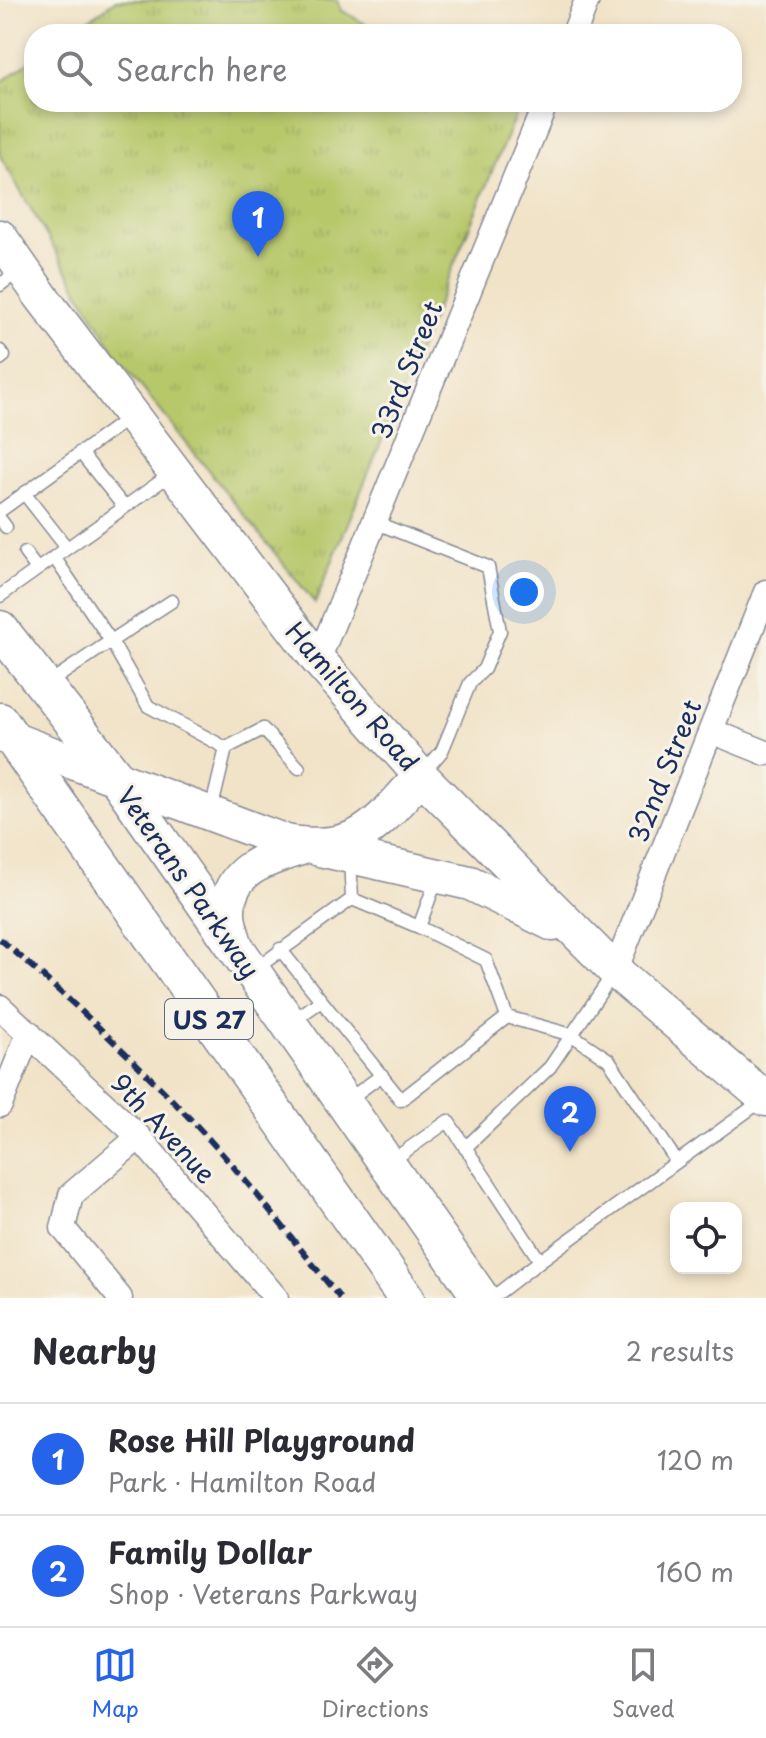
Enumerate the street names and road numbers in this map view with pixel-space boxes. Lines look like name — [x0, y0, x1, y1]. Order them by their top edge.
street label: 33rd Street — [360, 295, 452, 445]
street label: Hamilton Road — [277, 613, 429, 779]
street label: 32nd Street — [617, 693, 711, 849]
street label: Veterans Parkway — [108, 778, 270, 986]
road number: US 27 — [165, 999, 253, 1039]
street label: 9th Avenue — [103, 1064, 225, 1192]

